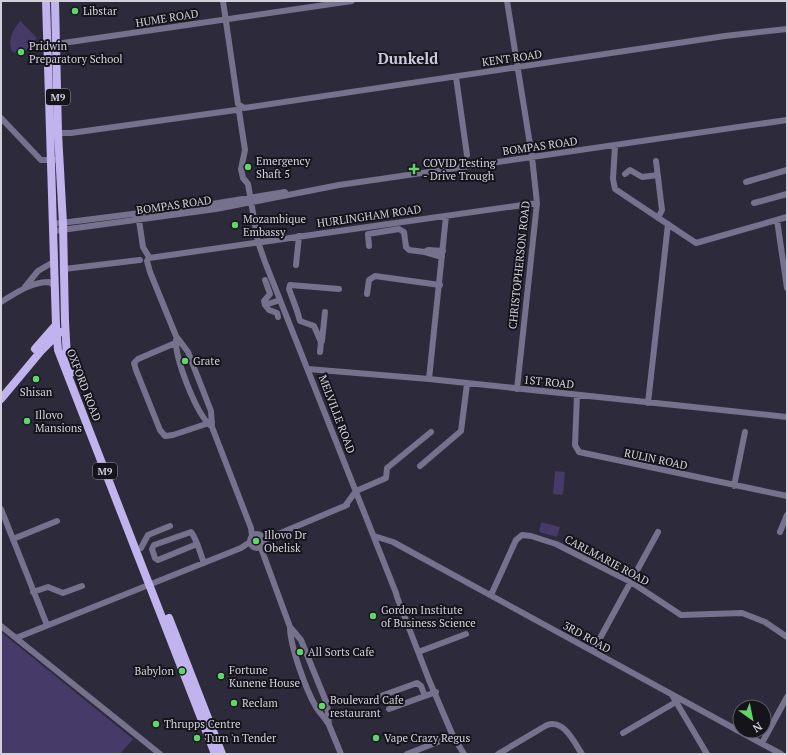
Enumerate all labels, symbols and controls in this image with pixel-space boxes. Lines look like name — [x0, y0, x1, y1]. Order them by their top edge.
place label: Libstar — [83, 4, 118, 18]
marker: Libstar — [70, 6, 80, 16]
street label: HUME ROAD — [135, 6, 200, 30]
place label: Pridwin Preparatory School — [29, 39, 123, 66]
marker: Pridwin Preparatory School — [16, 47, 26, 57]
street label: KENT ROAD — [481, 47, 543, 69]
district label: Dunkeld — [378, 48, 438, 68]
road number: M9 — [46, 89, 70, 105]
street label: BOMPAS ROAD — [501, 134, 579, 158]
place label: Emergency Shaft 5 — [256, 154, 311, 181]
place label: COVID Testing - Drive Trough — [423, 156, 496, 183]
marker: Emergency Shaft 5 — [243, 162, 253, 172]
marker: COVID Testing - Drive Trough — [408, 163, 420, 175]
street label: BOMPAS ROAD — [135, 193, 213, 217]
street label: CHRISTOPHERSON ROAD — [505, 200, 533, 330]
street label: HURLINGHAM ROAD — [316, 202, 422, 230]
place label: Mozambique Embassy — [243, 212, 307, 239]
marker: Mozambique Embassy — [230, 220, 240, 230]
street label: OXFORD ROAD — [64, 347, 104, 423]
place label: Grate — [193, 354, 220, 368]
marker: Grate — [180, 356, 190, 366]
street label: 1ST ROAD — [523, 372, 575, 392]
street label: MELVILLE ROAD — [316, 373, 358, 455]
marker: Shisan — [31, 374, 41, 384]
place label: Shisan — [20, 385, 53, 399]
place label: Illovo Mansions — [35, 408, 82, 435]
marker: Illovo Mansions — [22, 416, 32, 426]
street label: RULIN ROAD — [623, 445, 689, 473]
road number: M9 — [93, 463, 117, 479]
place label: Illovo Dr Obelisk — [264, 528, 307, 555]
street label: CARLMARIE ROAD — [562, 532, 652, 588]
marker: Illovo Dr Obelisk — [251, 536, 261, 546]
place label: Gordon Institute of Business Science — [381, 603, 476, 630]
marker: Gordon Institute of Business Science — [368, 611, 378, 621]
street label: 3RD ROAD — [560, 618, 614, 656]
place label: All Sorts Cafe — [308, 645, 375, 659]
marker: All Sorts Cafe — [295, 647, 305, 657]
place label: Fortune Kunene House — [229, 663, 300, 690]
place label: Babylon — [134, 664, 174, 678]
marker: Babylon — [177, 666, 187, 676]
marker: Fortune Kunene House — [216, 671, 226, 681]
place label: Boulevard Cafe restaurant — [330, 693, 404, 720]
place label: Reclam — [242, 696, 278, 710]
marker: Reclam — [229, 698, 239, 708]
north arrow — [732, 699, 772, 739]
marker: Boulevard Cafe restaurant — [317, 701, 327, 711]
place label: Thrupps Centre — [164, 717, 241, 731]
marker: Thrupps Centre — [151, 719, 161, 729]
text: N — [750, 719, 765, 736]
place label: Turn 'n Tender — [205, 731, 277, 745]
place label: Vape Crazy Regus — [384, 731, 470, 745]
marker: Turn 'n Tender — [192, 733, 202, 743]
marker: Vape Crazy Regus — [371, 733, 381, 743]

